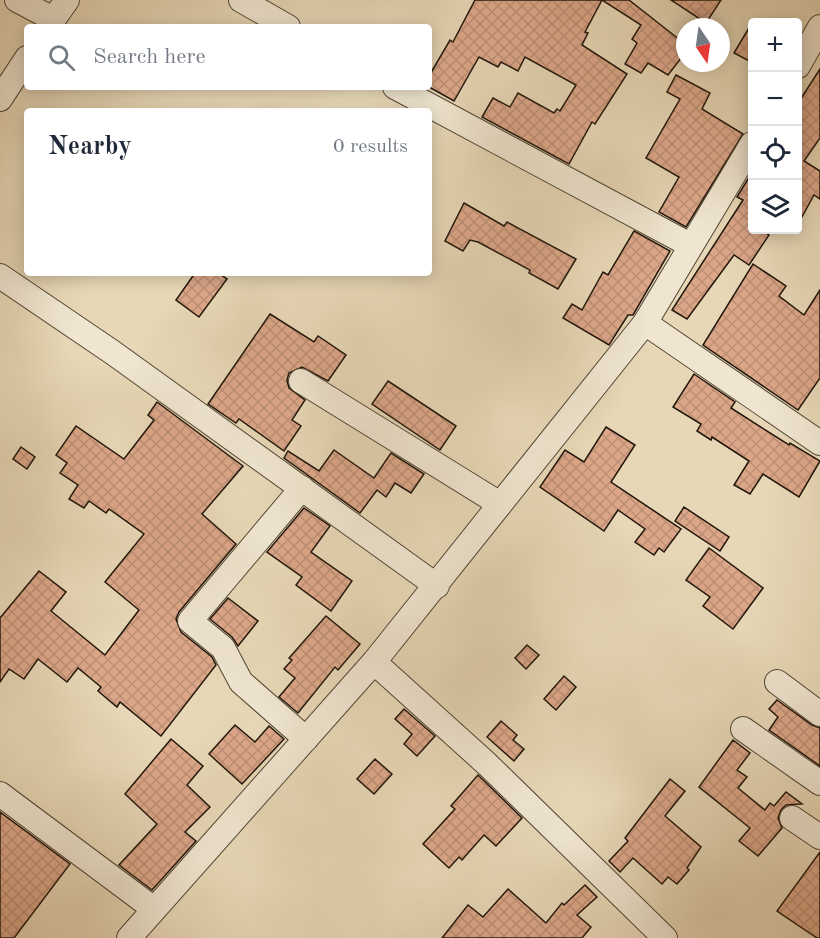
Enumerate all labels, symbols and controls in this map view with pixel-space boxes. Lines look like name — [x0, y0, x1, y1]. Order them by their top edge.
north arrow — [676, 18, 730, 72]
map controls — [748, 18, 802, 234]
button: + — [748, 18, 802, 72]
search box — [24, 24, 432, 90]
icon: search — [45, 41, 78, 74]
text: Search here — [93, 46, 206, 68]
button: − — [748, 72, 802, 126]
button: locate — [748, 126, 802, 180]
text: Nearby — [48, 134, 132, 160]
text: 0 results — [333, 137, 408, 157]
button: layers — [748, 180, 802, 234]

